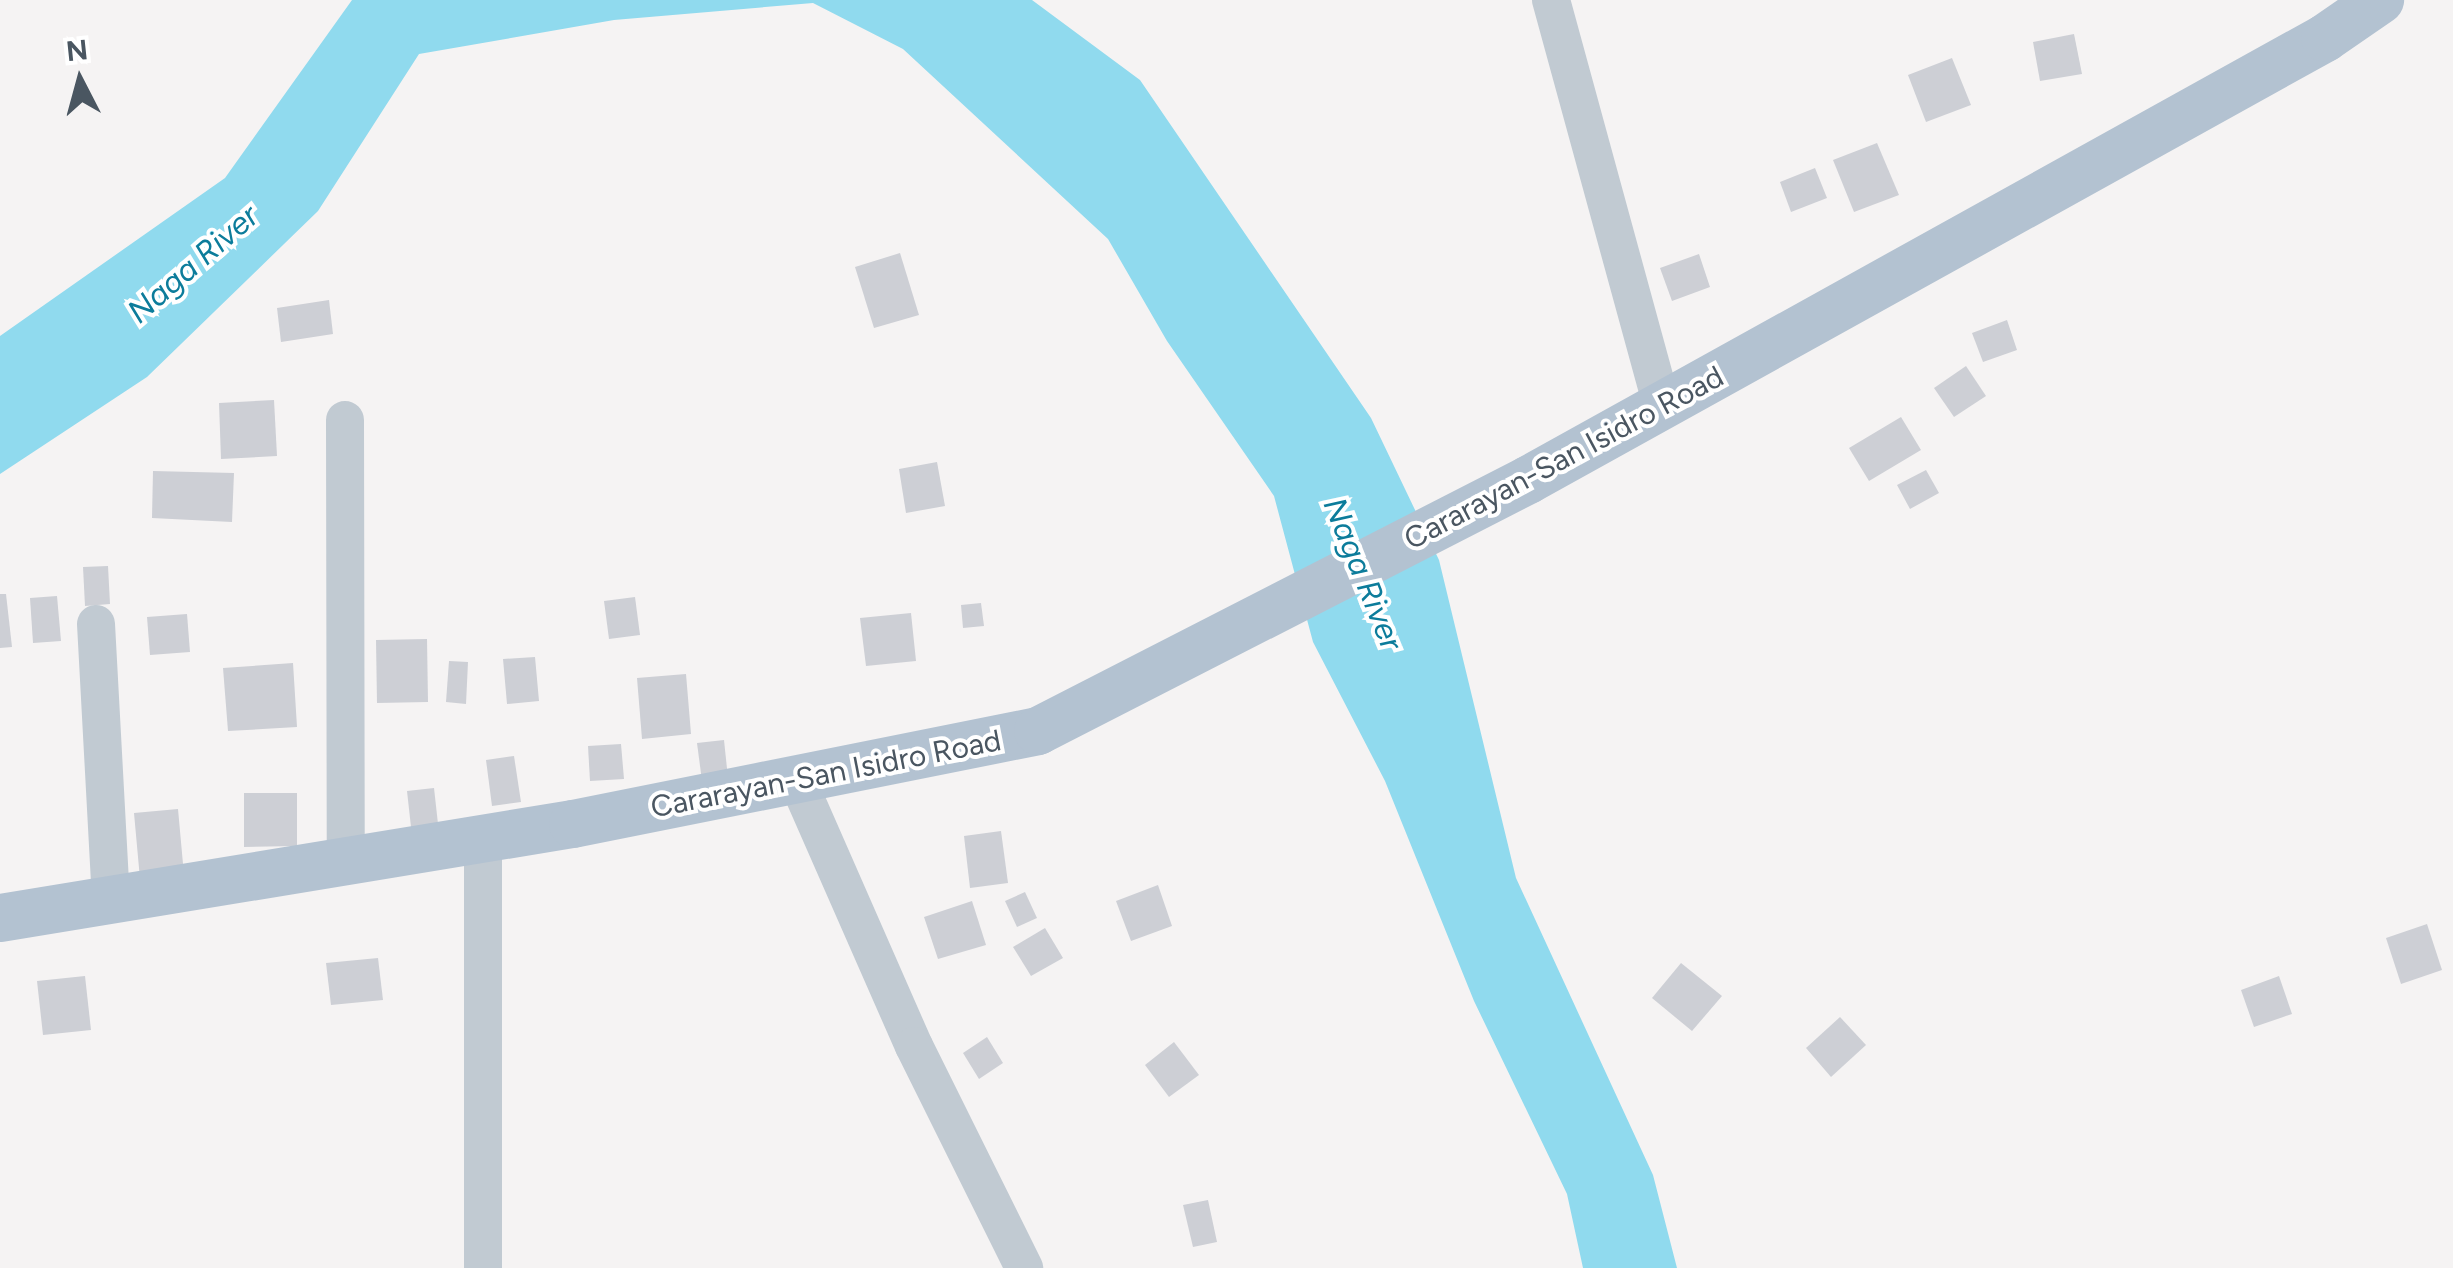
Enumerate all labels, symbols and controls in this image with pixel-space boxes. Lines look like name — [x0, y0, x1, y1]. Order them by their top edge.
north arrow — [30, 30, 130, 130]
text: N — [64, 32, 89, 68]
water label: Naga River — [120, 197, 266, 331]
street label: Cararayan-San Isidro Road — [1398, 359, 1730, 557]
water label: Naga River — [1315, 492, 1411, 656]
street label: Cararayan-San Isidro Road — [648, 722, 1004, 826]

